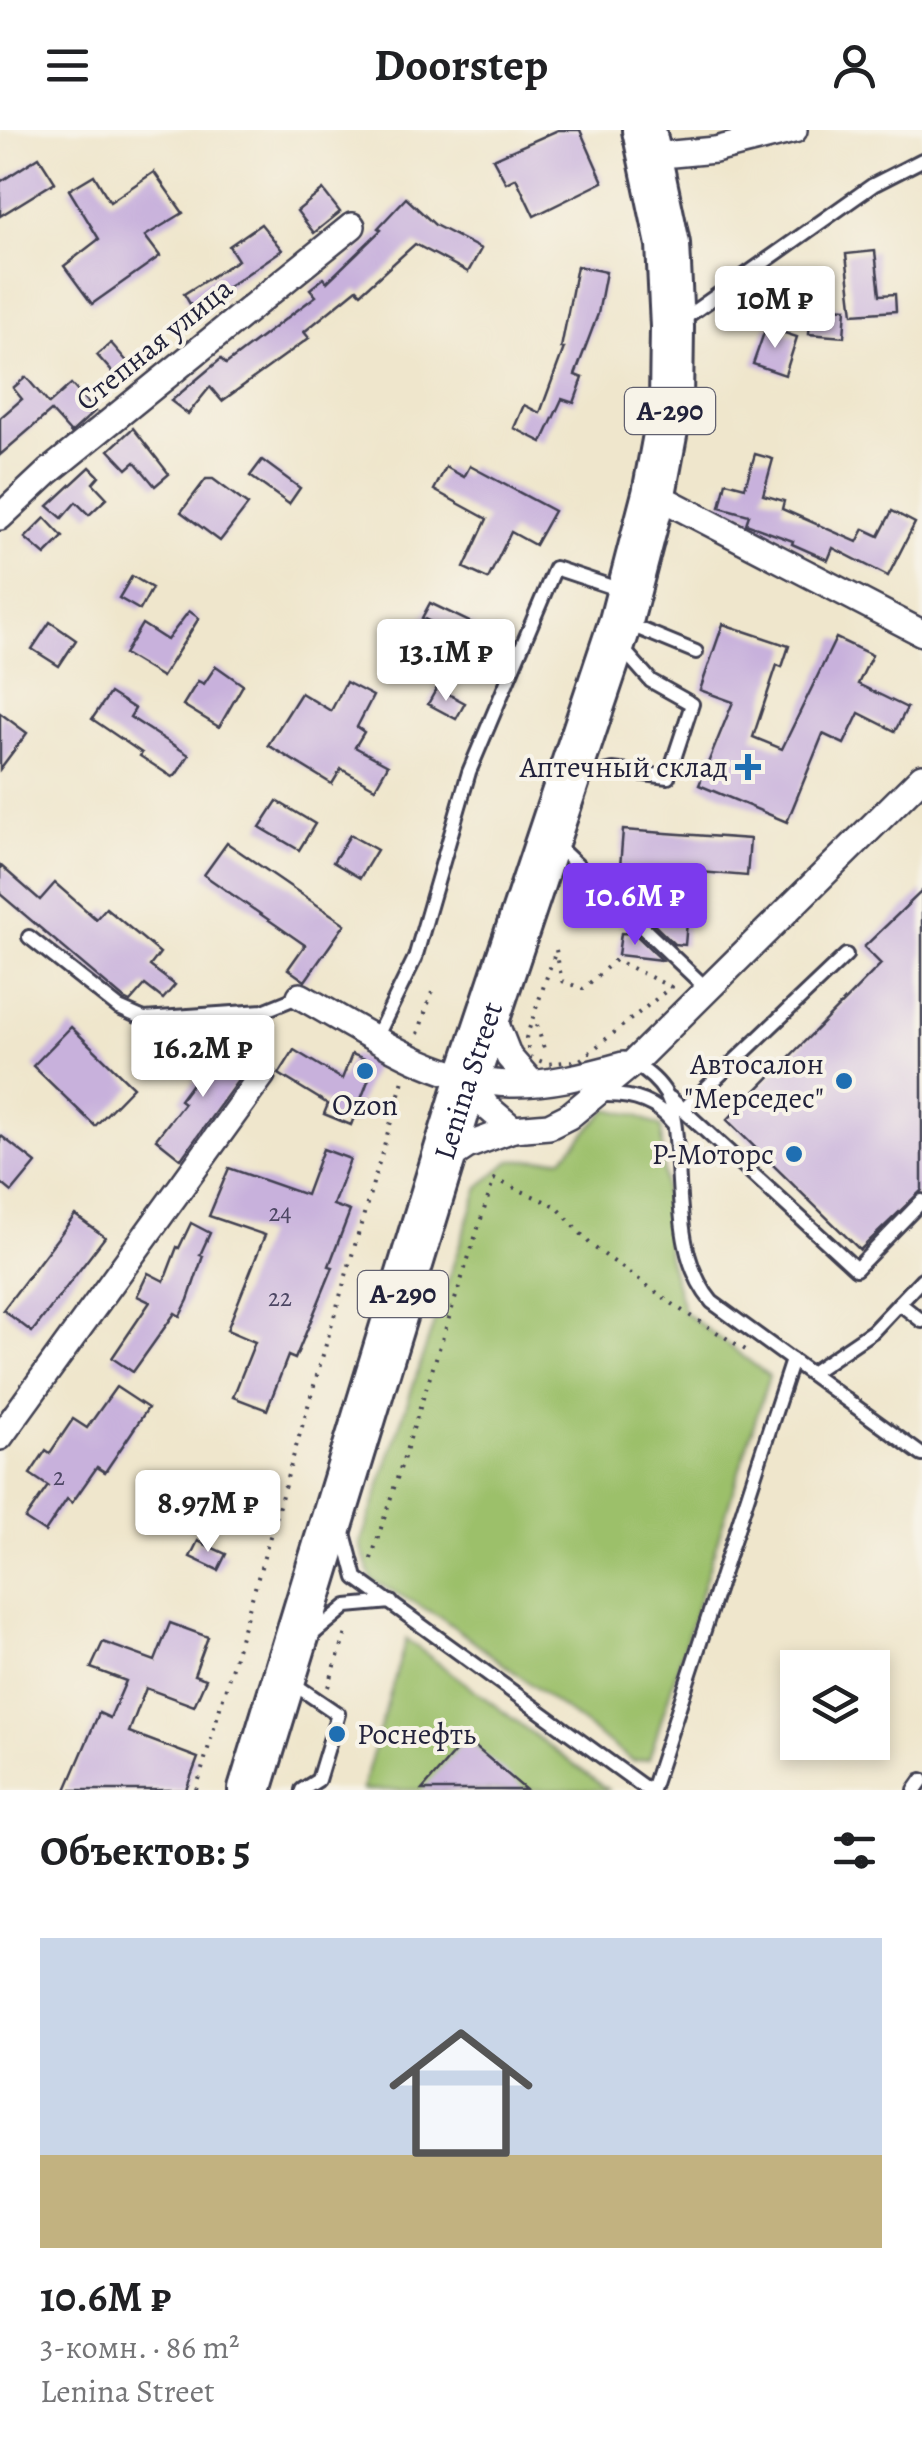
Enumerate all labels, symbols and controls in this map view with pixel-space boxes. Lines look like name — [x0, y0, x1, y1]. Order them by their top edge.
text: Doorstep — [374, 34, 548, 96]
icon: menu — [40, 38, 95, 93]
icon: person — [827, 38, 882, 93]
pin: 10M ₽ — [705, 266, 845, 351]
street label: Степная улица — [67, 268, 241, 420]
text: 10M ₽ — [737, 276, 813, 320]
road number: А-290 — [625, 388, 715, 434]
pin: 13.1M ₽ — [354, 619, 538, 704]
text: 13.1M ₽ — [399, 629, 493, 673]
place label: Аптечный склад — [519, 747, 728, 787]
marker: Аптечный склад — [737, 756, 759, 778]
pin: 10.6M ₽ — [543, 863, 727, 948]
text: 10.6M ₽ — [585, 873, 685, 917]
street label: Lenina Street — [424, 996, 512, 1165]
pin: 16.2M ₽ — [111, 1015, 295, 1100]
text: 16.2M ₽ — [153, 1025, 253, 1069]
place label: Автосалон "Мерседес" — [684, 1044, 824, 1118]
marker: Ozon — [354, 1060, 376, 1082]
marker: Автосалон "Мерседес" — [833, 1070, 855, 1092]
place label: Ozon — [332, 1085, 398, 1125]
place label: Р-Моторс — [652, 1134, 774, 1174]
marker: Р-Моторс — [783, 1143, 805, 1165]
house number: 24 — [268, 1196, 292, 1230]
road number: А-290 — [358, 1271, 448, 1317]
house number: 22 — [268, 1281, 292, 1315]
house number: 2 — [53, 1460, 65, 1494]
pin: 8.97M ₽ — [116, 1470, 300, 1555]
text: 8.97M ₽ — [157, 1480, 259, 1524]
map controls — [780, 1650, 890, 1760]
button: layers — [780, 1650, 890, 1760]
place label: Роснефть — [357, 1714, 476, 1754]
marker: Роснефть — [326, 1723, 348, 1745]
text: Объектов: 5 — [40, 1822, 251, 1879]
icon: filters — [827, 1823, 882, 1878]
icon: home — [371, 2003, 551, 2183]
text: 10.6M ₽ — [40, 2268, 171, 2325]
text: 3-комн. · 86 m² — [40, 2325, 240, 2369]
text: Lenina Street — [40, 2369, 215, 2413]

